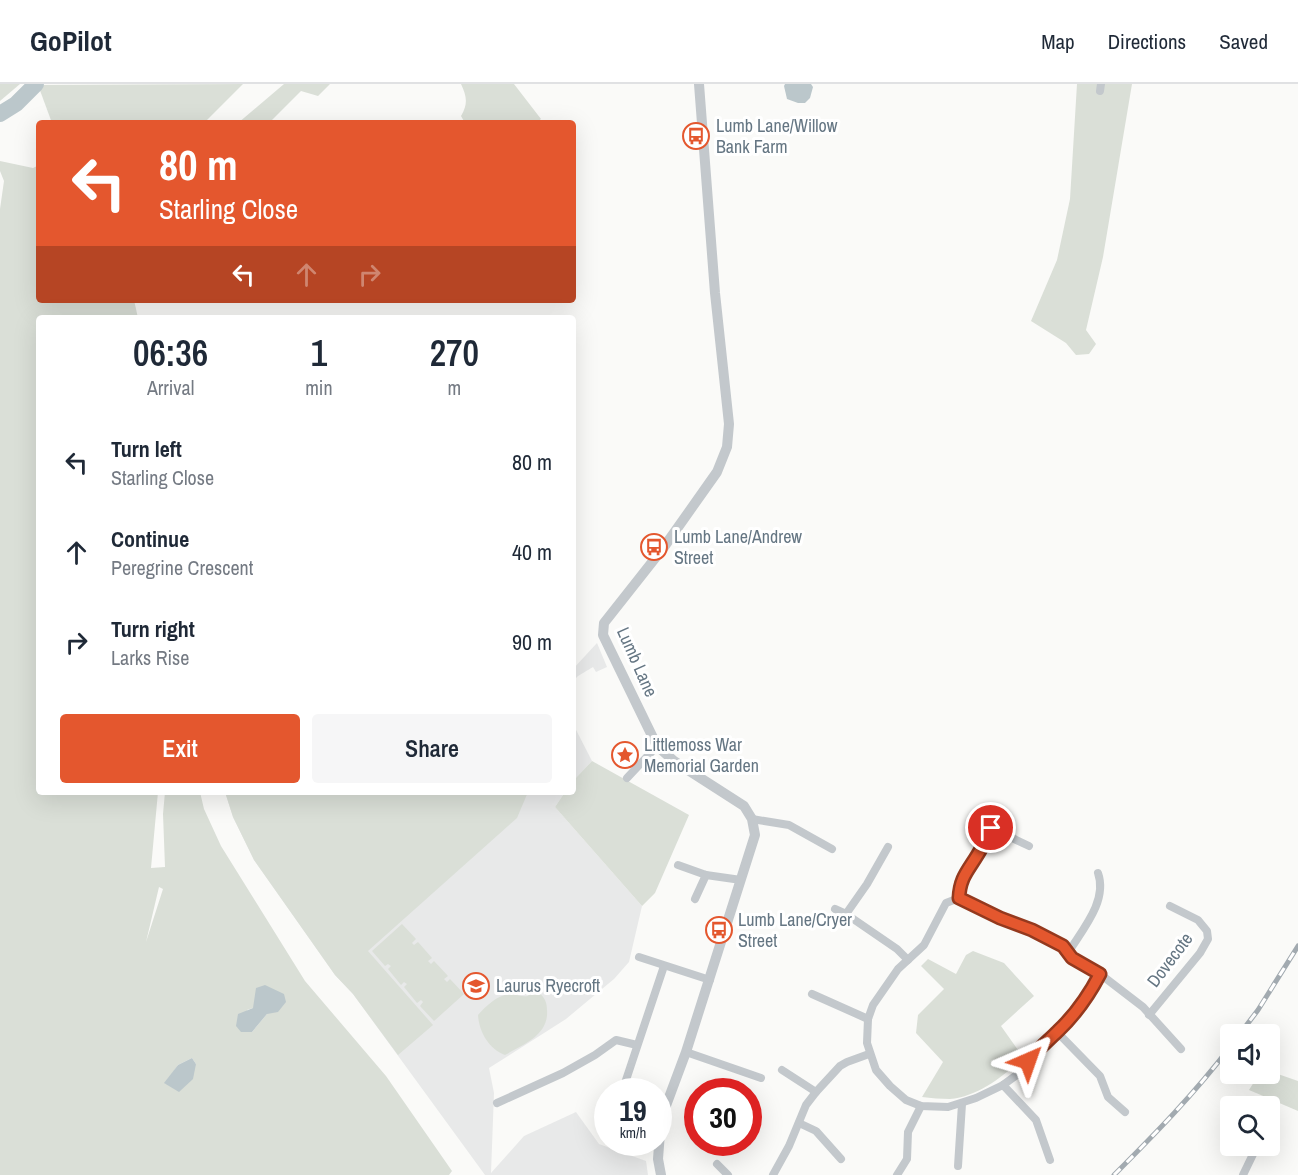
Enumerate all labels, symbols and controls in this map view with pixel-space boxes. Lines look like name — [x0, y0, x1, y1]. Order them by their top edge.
text: GoPilot — [30, 22, 112, 60]
text: Map — [1041, 27, 1075, 56]
text: Directions — [1108, 27, 1186, 56]
text: Saved — [1219, 27, 1268, 56]
place label: Lumb Lane/Willow Bank Farm — [716, 113, 838, 159]
bus stop icon: Lumb Lane/Willow Bank Farm — [681, 121, 711, 151]
text: 80 m — [159, 137, 238, 193]
icon: left — [60, 144, 138, 222]
text: Starling Close — [159, 191, 298, 227]
icon: left — [227, 258, 260, 291]
icon: ahead — [290, 258, 323, 291]
icon: right — [353, 258, 386, 291]
text: 06:36 — [133, 329, 208, 377]
text: 1 — [311, 329, 327, 377]
text: 270 — [430, 329, 479, 377]
text: Arrival — [147, 374, 194, 401]
text: min — [305, 374, 333, 401]
text: m — [447, 374, 461, 401]
text: Turn left — [111, 434, 182, 464]
icon: left — [60, 446, 93, 479]
text: 80 m — [512, 447, 552, 477]
text: Starling Close — [111, 464, 214, 491]
text: Continue — [111, 524, 189, 554]
place label: Lumb Lane/Andrew Street — [674, 524, 802, 570]
bus stop icon: Lumb Lane/Andrew Street — [639, 532, 669, 562]
icon: ahead — [60, 536, 93, 569]
text: 40 m — [512, 537, 552, 567]
text: Peregrine Crescent — [111, 554, 253, 581]
text: Turn right — [111, 614, 195, 644]
street label: Lumb Lane — [611, 623, 664, 701]
icon: right — [60, 626, 93, 659]
text: 90 m — [512, 627, 552, 657]
text: Larks Rise — [111, 644, 189, 671]
button: Exit — [60, 714, 300, 783]
button: Share — [312, 714, 552, 783]
place label: Littlemoss War Memorial Garden — [644, 732, 759, 778]
place icon: Littlemoss War Memorial Garden — [610, 740, 640, 770]
pin — [965, 802, 1016, 853]
icon: arrive — [974, 811, 1007, 844]
place label: Lumb Lane/Cryer Street — [738, 907, 852, 953]
bus stop icon: Lumb Lane/Cryer Street — [704, 915, 734, 945]
street label: Dovecote — [1141, 927, 1198, 992]
school or university icon: Laurus Ryecroft — [461, 971, 491, 1001]
place label: Laurus Ryecroft — [496, 973, 600, 998]
map controls — [1220, 1024, 1280, 1156]
button: sound — [1220, 1024, 1280, 1084]
position arrow — [996, 1029, 1060, 1093]
speed limit sign: 30 — [684, 1078, 762, 1156]
text: 19 — [619, 1090, 647, 1130]
button: search — [1220, 1096, 1280, 1156]
text: km/h — [620, 1122, 646, 1143]

